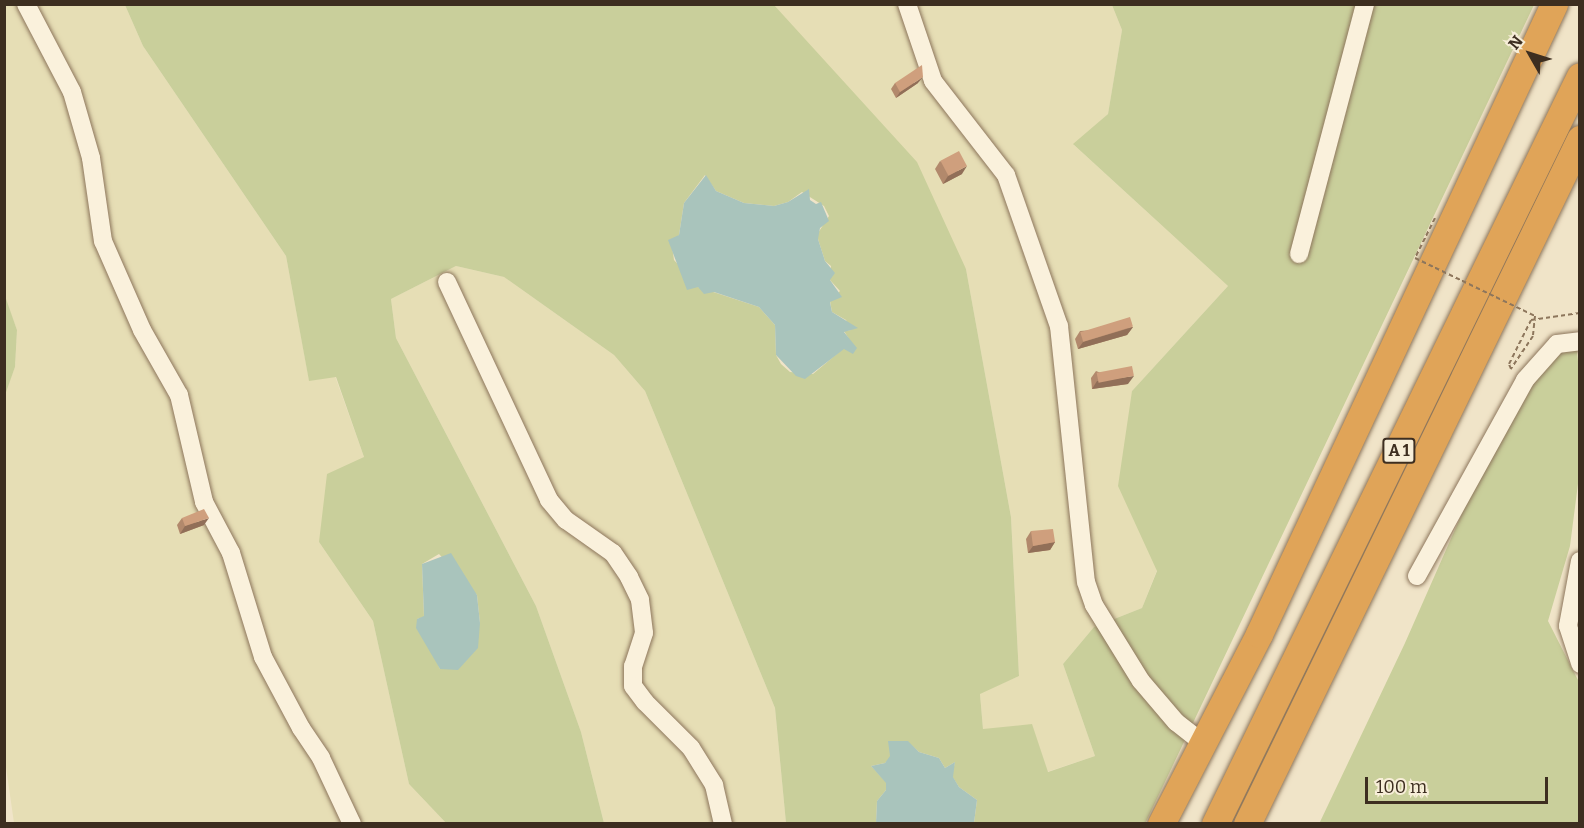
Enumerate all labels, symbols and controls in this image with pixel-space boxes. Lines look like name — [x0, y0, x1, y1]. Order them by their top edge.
north arrow — [1500, 24, 1560, 84]
text: N — [1504, 32, 1527, 53]
road number: A 1 — [1381, 438, 1417, 464]
scale bar — [1368, 765, 1551, 803]
text: 100 m — [1376, 776, 1427, 798]

